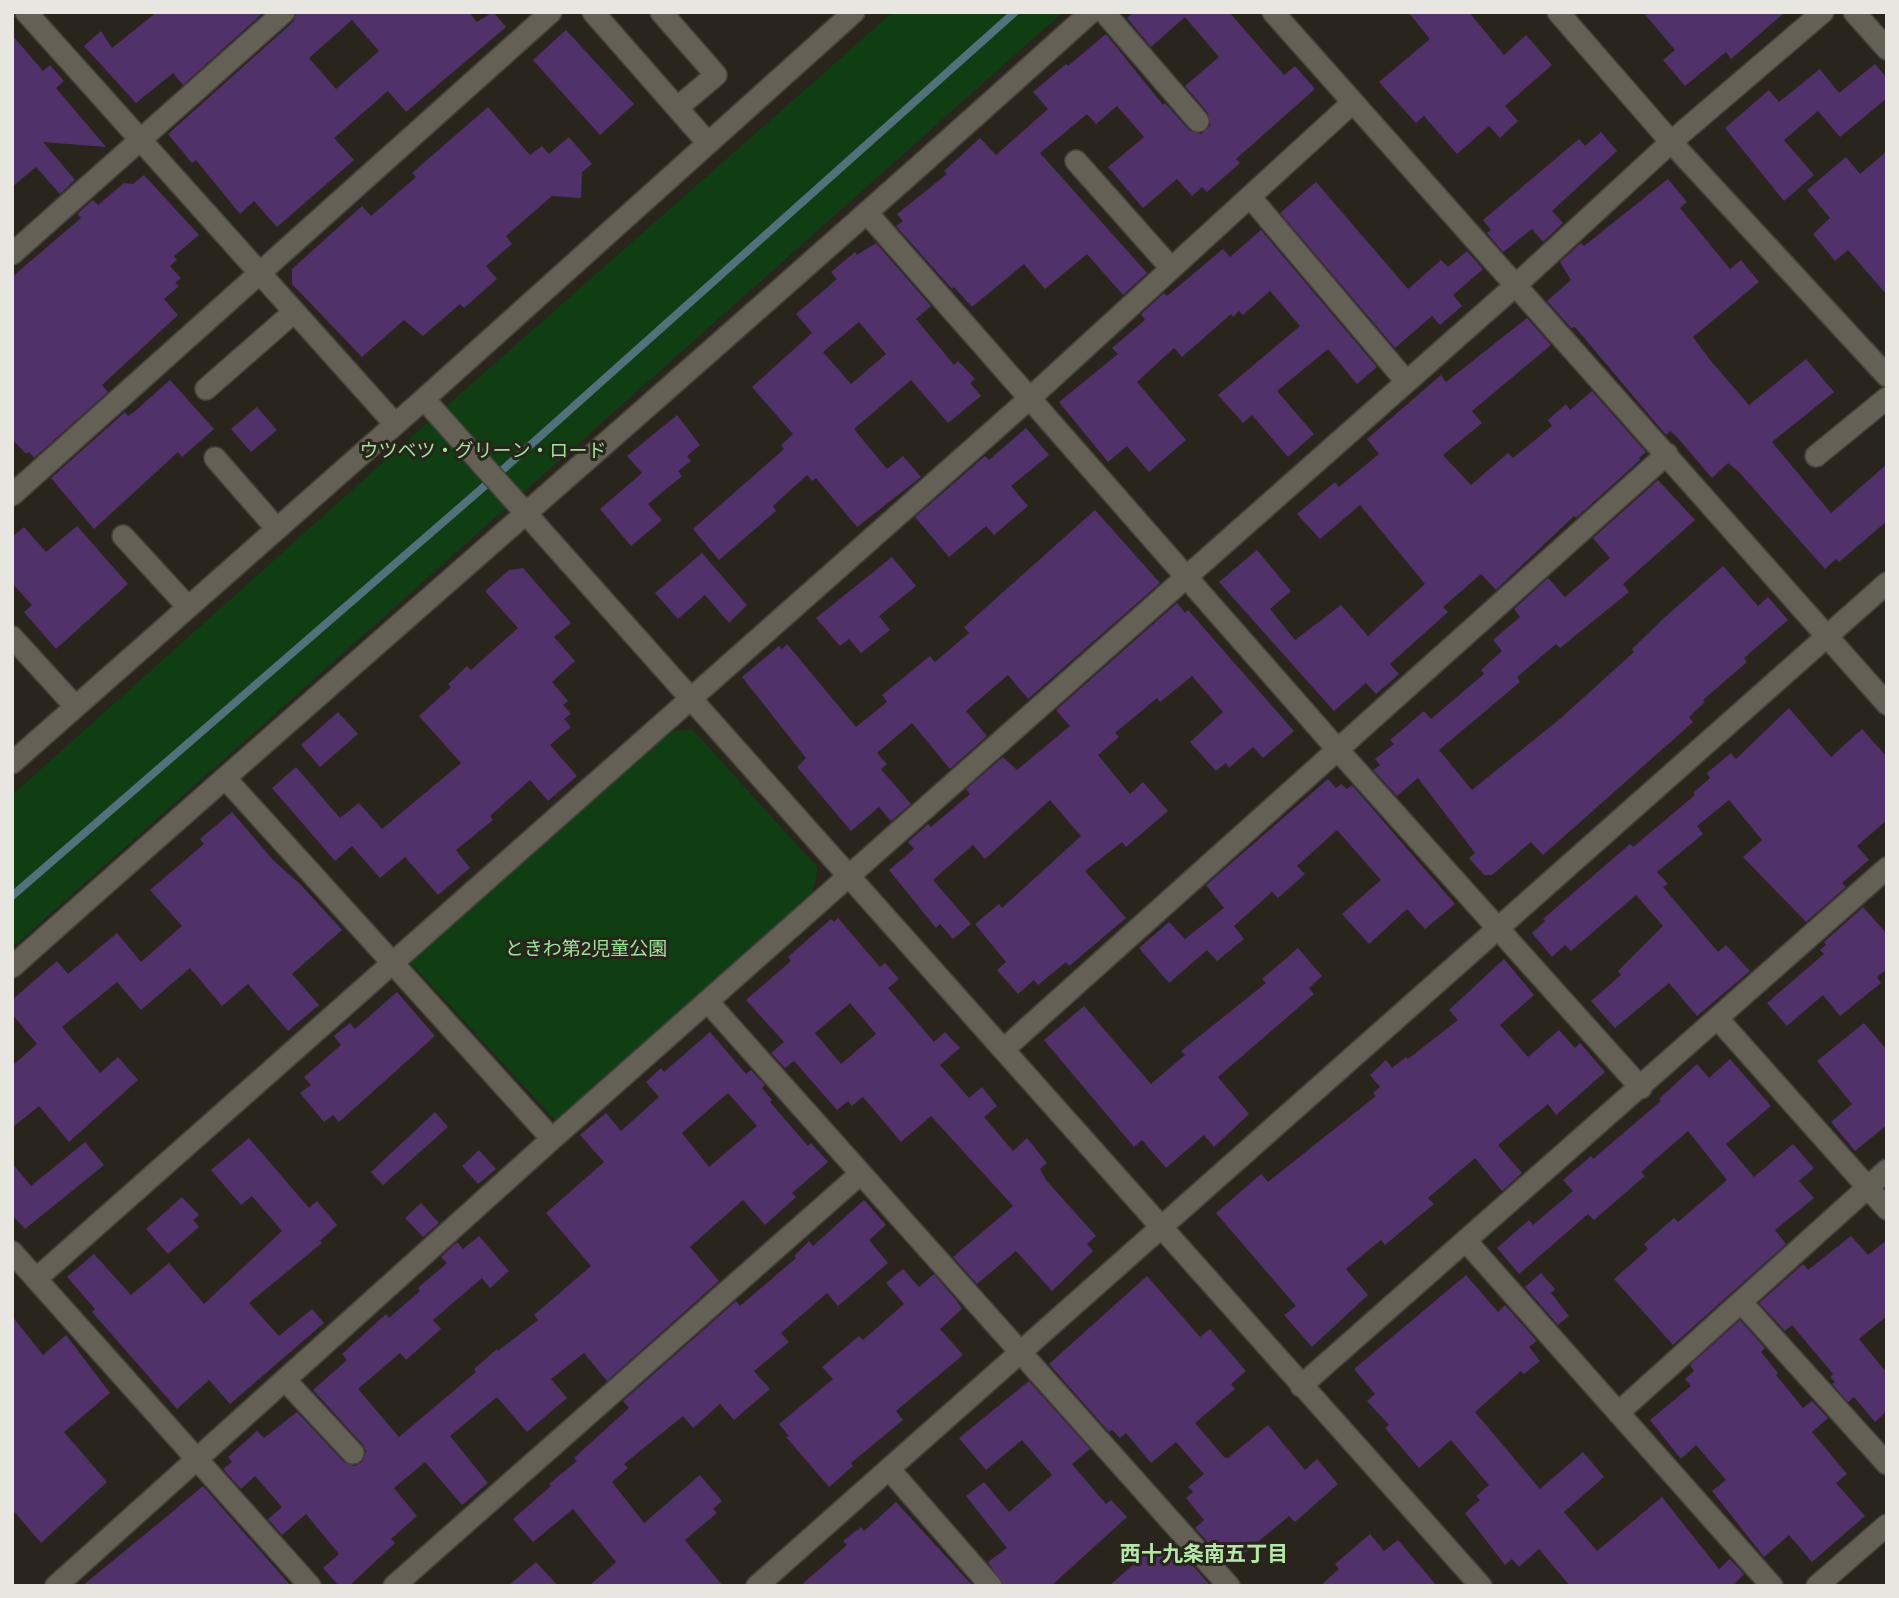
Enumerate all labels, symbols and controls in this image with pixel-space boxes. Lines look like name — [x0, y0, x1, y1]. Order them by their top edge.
park label: ウツベツ・グリーン・ロード — [360, 441, 606, 463]
park label: ときわ第2児童公園 — [505, 939, 667, 961]
district label: 西十九条南五丁目 — [1120, 1542, 1288, 1568]

